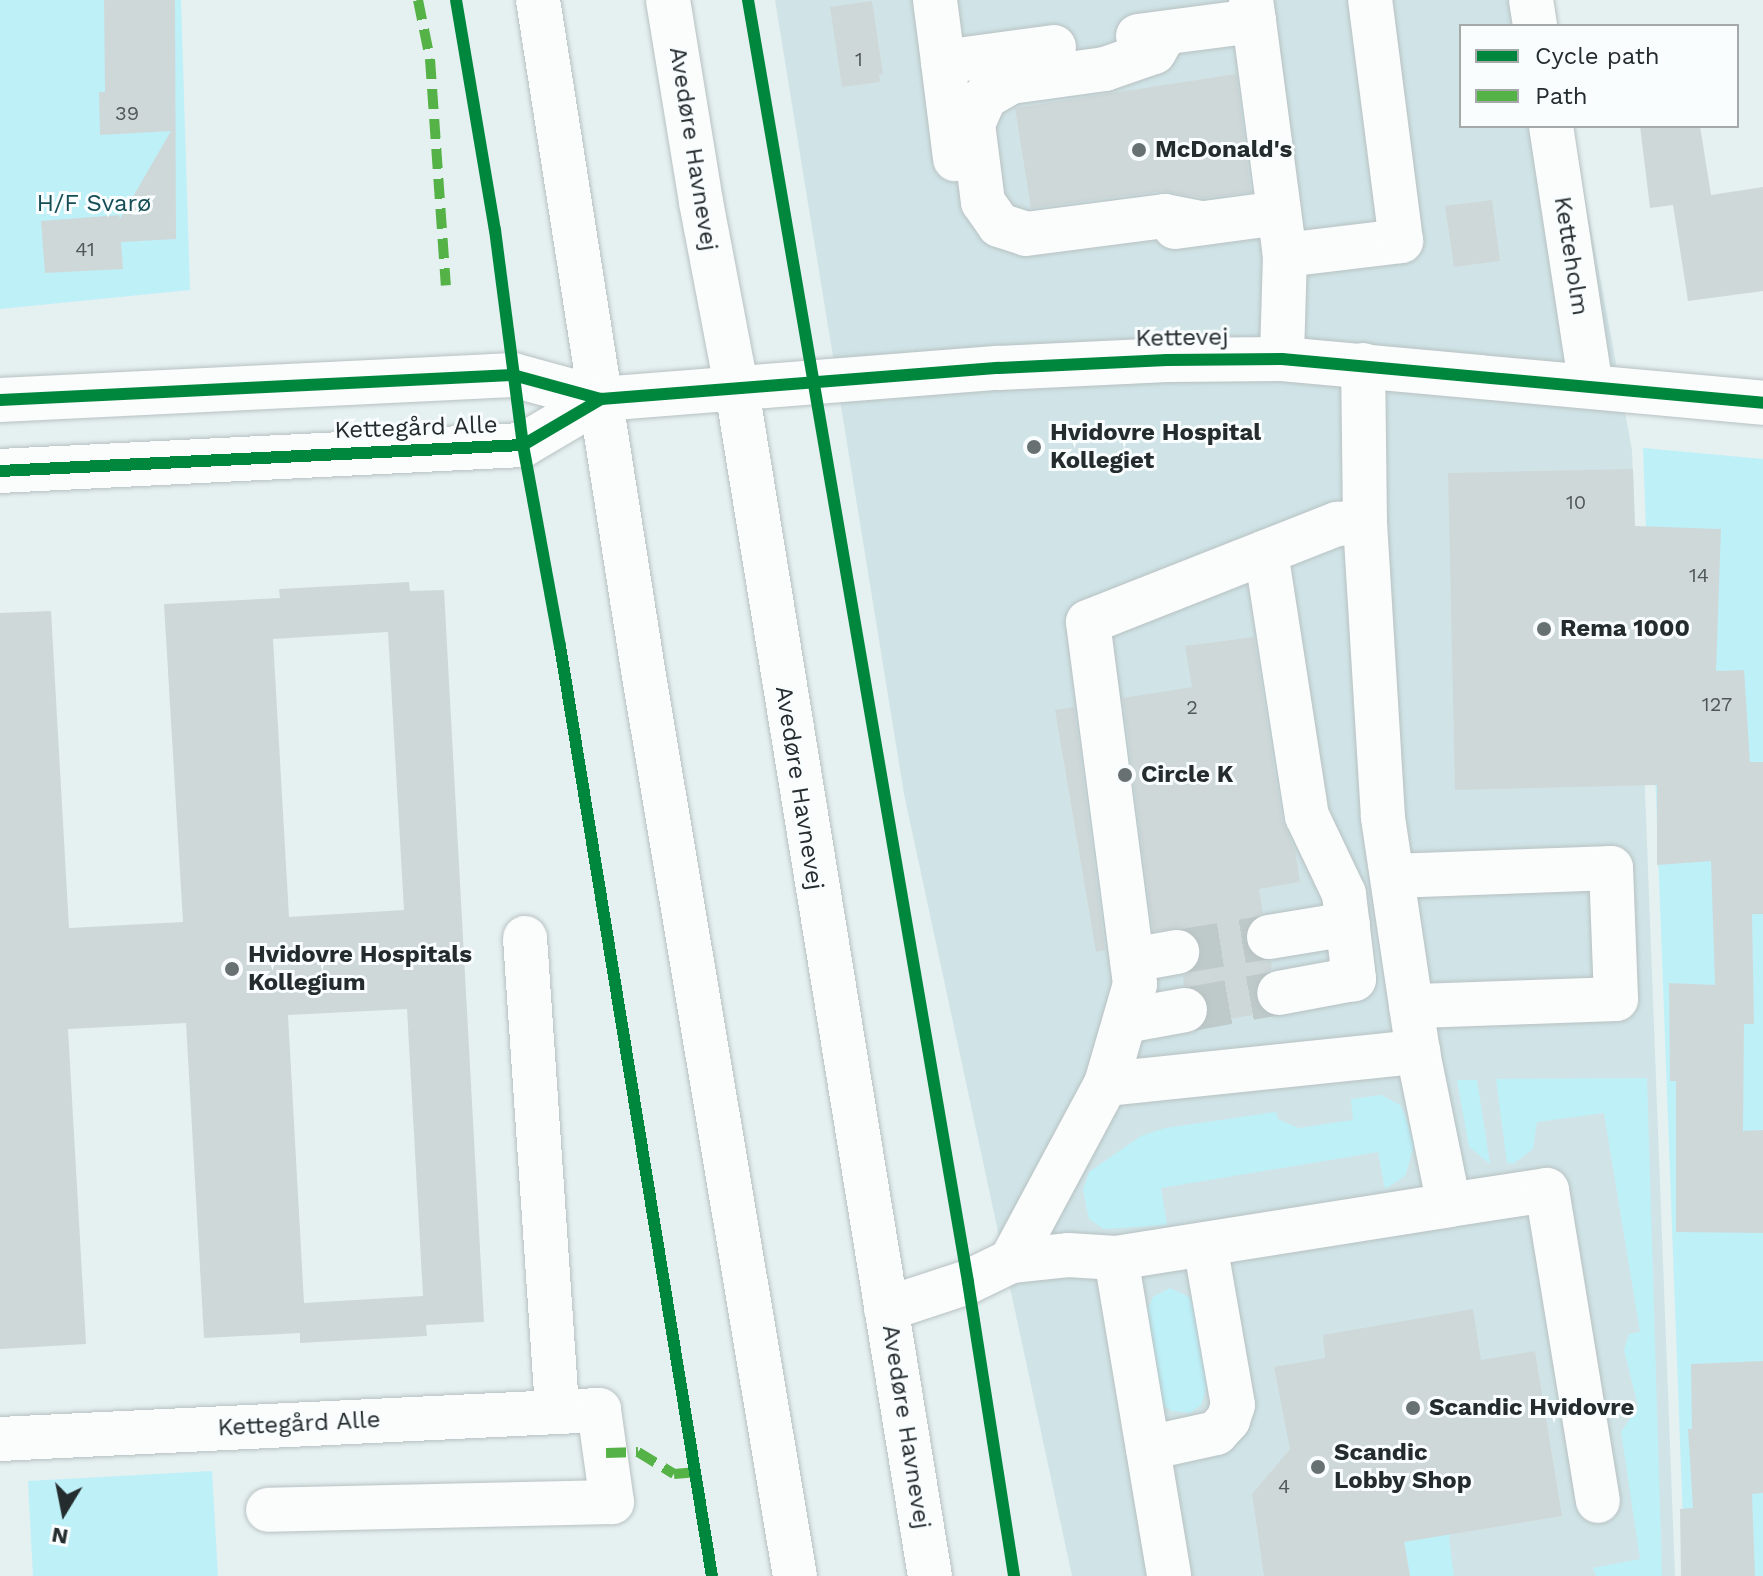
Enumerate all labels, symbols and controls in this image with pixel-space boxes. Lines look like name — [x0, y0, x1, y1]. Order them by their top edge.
legend — [1459, 24, 1739, 128]
text: Cycle path — [1535, 42, 1660, 70]
street label: Avedøre Havnevej — [663, 45, 723, 253]
house number: 1 — [855, 47, 863, 71]
text: Path — [1535, 82, 1588, 110]
house number: 39 — [115, 101, 139, 125]
place label: McDonald's — [1155, 136, 1292, 164]
marker: McDonald's — [1130, 141, 1148, 159]
park label: H/F Svarø — [36, 190, 152, 218]
street label: Ketteholm — [1547, 194, 1595, 318]
house number: 41 — [75, 237, 95, 261]
street label: Kettevej — [1135, 323, 1229, 353]
street label: Kettegård Alle — [334, 411, 498, 445]
place label: Hvidovre Hospital Kollegiet — [1050, 419, 1261, 475]
marker: Hvidovre Hospital Kollegiet — [1025, 438, 1043, 456]
house number: 10 — [1566, 490, 1586, 514]
house number: 14 — [1689, 563, 1709, 587]
place label: Rema 1000 — [1560, 615, 1690, 643]
marker: Rema 1000 — [1535, 620, 1553, 638]
street label: Avedøre Havnevej — [769, 684, 829, 892]
house number: 127 — [1702, 692, 1732, 716]
house number: 2 — [1186, 695, 1198, 719]
place label: Circle K — [1141, 761, 1233, 789]
marker: Circle K — [1116, 766, 1134, 784]
place label: Hvidovre Hospitals Kollegium — [248, 941, 472, 997]
marker: Hvidovre Hospitals Kollegium — [223, 960, 241, 978]
street label: Avedøre Havnevej — [876, 1323, 936, 1531]
place label: Scandic Hvidovre — [1429, 1394, 1634, 1422]
marker: Scandic Hvidovre — [1404, 1399, 1422, 1417]
street label: Kettegård Alle — [216, 1405, 382, 1443]
place label: Scandic Lobby Shop — [1334, 1439, 1472, 1495]
marker: Scandic Lobby Shop — [1309, 1458, 1327, 1476]
north arrow — [24, 1472, 104, 1552]
house number: 4 — [1278, 1474, 1290, 1498]
text: N — [50, 1522, 70, 1550]

